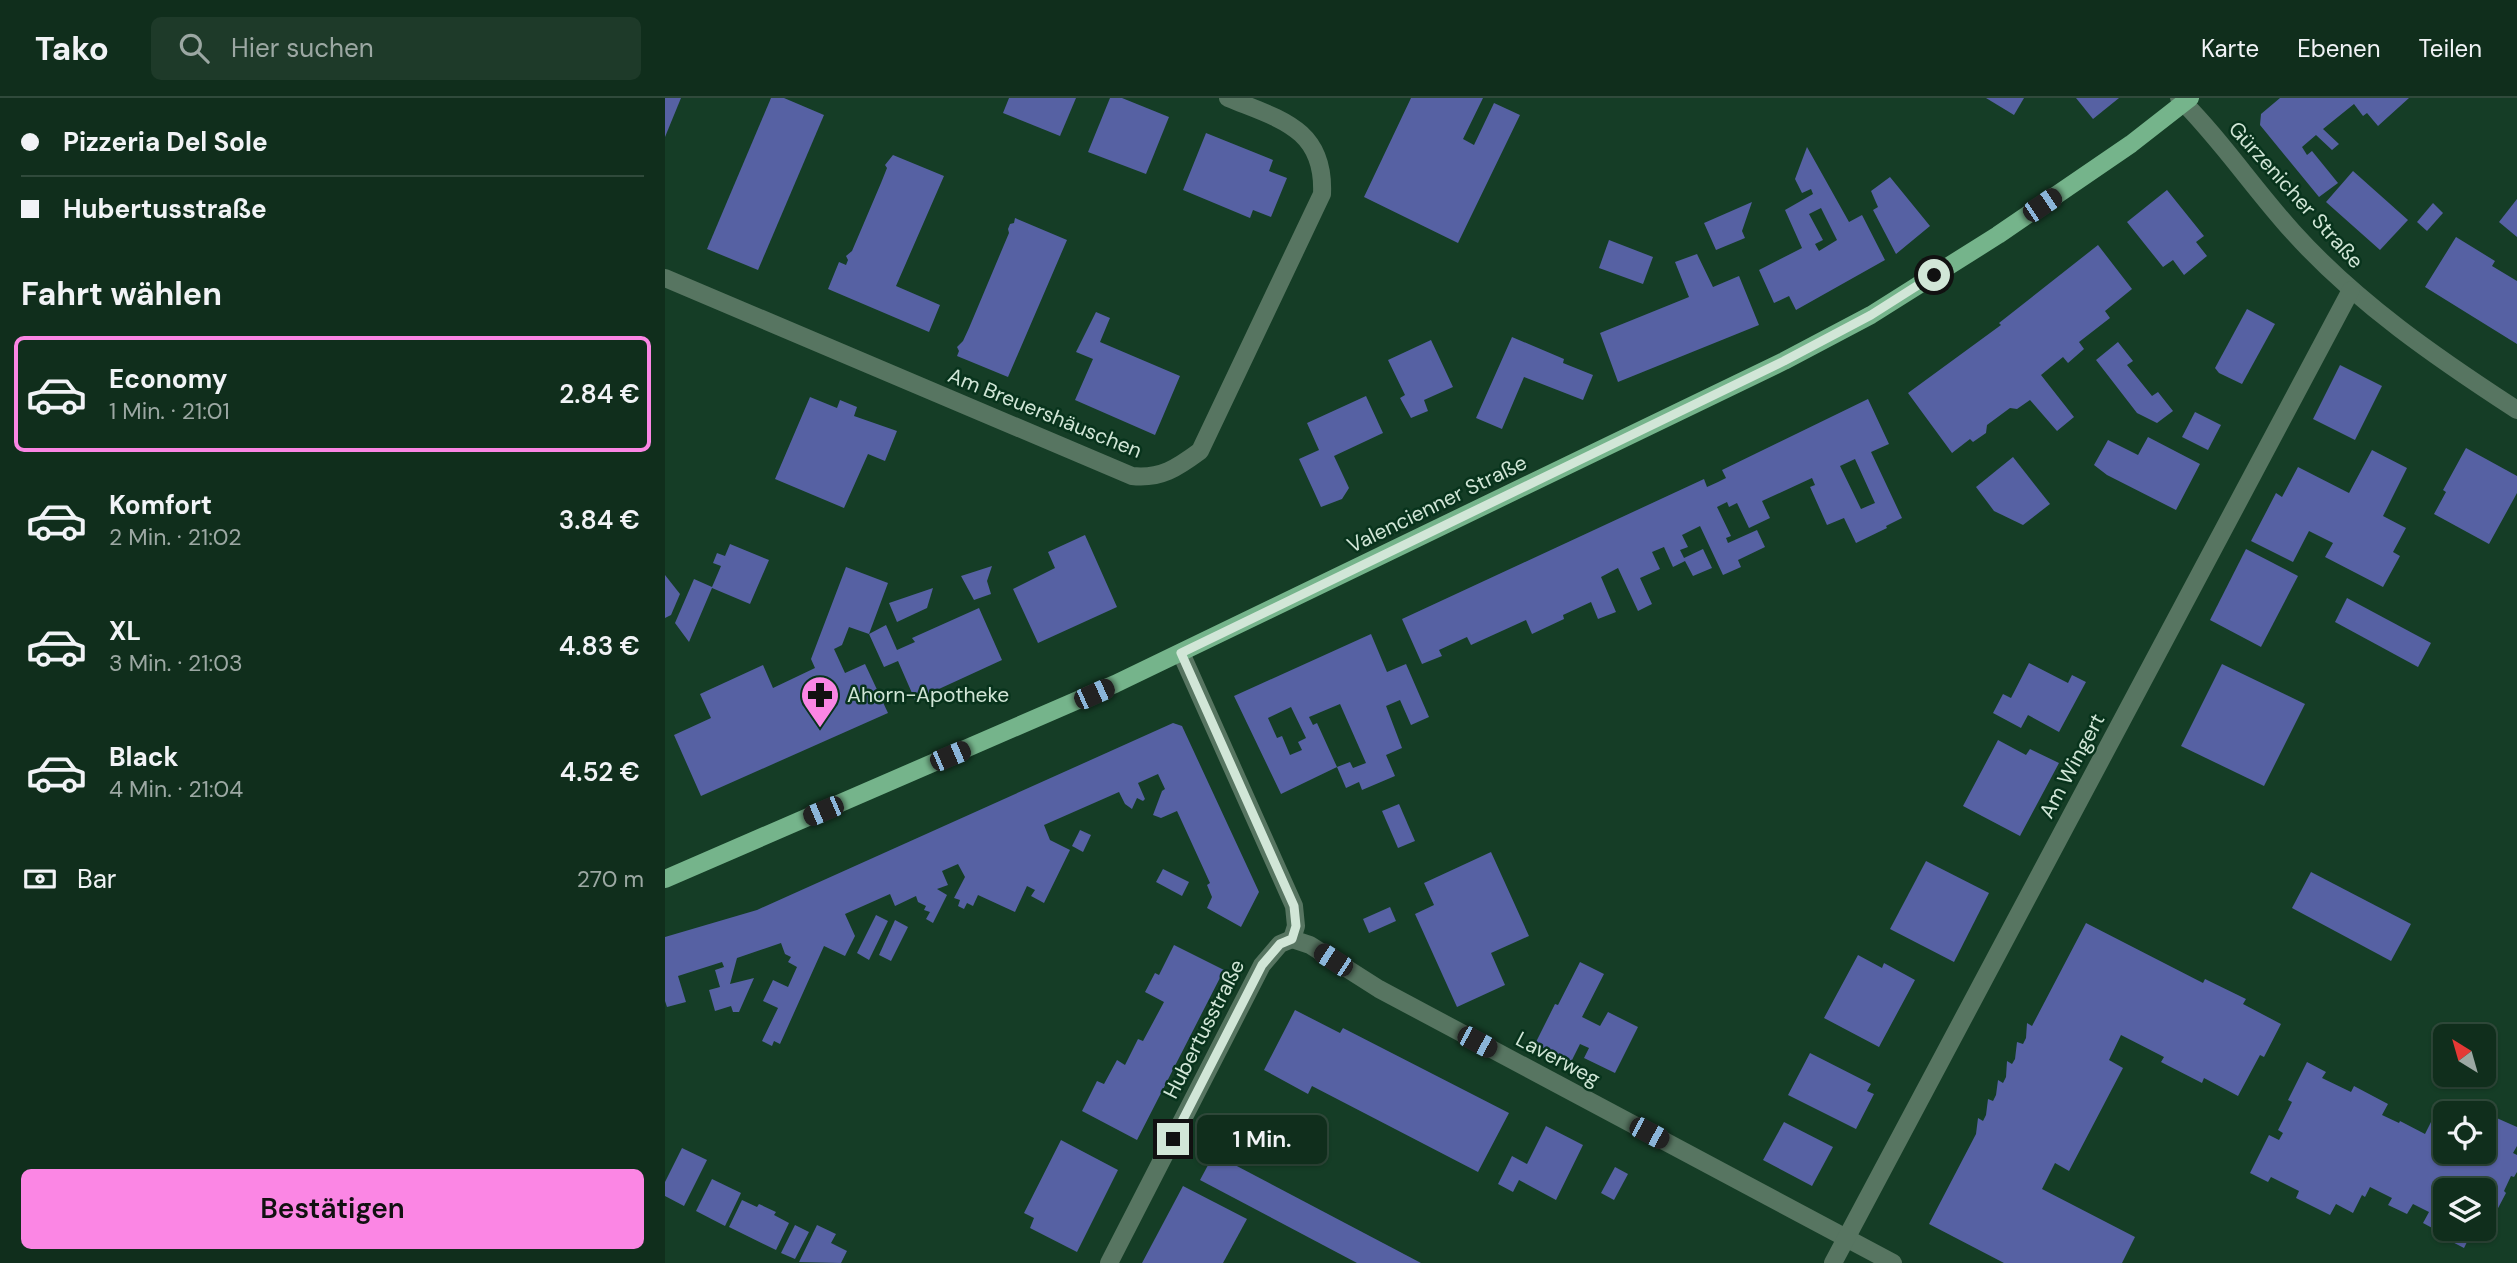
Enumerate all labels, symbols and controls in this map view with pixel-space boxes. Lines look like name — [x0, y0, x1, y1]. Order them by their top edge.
search box — [151, 17, 641, 80]
text: Tako — [35, 27, 109, 70]
icon: search — [175, 29, 213, 67]
text: Hier suchen — [231, 31, 374, 65]
text: Karte — [2201, 33, 2259, 64]
text: Ebenen — [2297, 33, 2381, 64]
text: Teilen — [2419, 33, 2482, 64]
street label: Gürzenicher Straße — [2222, 115, 2370, 275]
text: Pizzeria Del Sole — [63, 125, 268, 159]
car — [2019, 185, 2066, 225]
text: Hubertusstraße — [63, 192, 267, 226]
route start — [1918, 259, 1950, 291]
text: Fahrt wählen — [21, 273, 222, 315]
street label: Am Breuershäuschen — [944, 361, 1146, 465]
text: Economy — [109, 362, 227, 396]
icon: car — [25, 363, 88, 426]
text: 2.84 € — [559, 377, 640, 411]
text: 1 Min. · 21:01 — [109, 396, 230, 426]
street label: Valencienner Straße — [1343, 448, 1531, 560]
text: Komfort — [109, 488, 212, 522]
icon: car — [25, 489, 88, 552]
text: 3.84 € — [559, 503, 640, 537]
text: 2 Min. · 21:02 — [109, 522, 242, 552]
text: XL — [109, 614, 141, 648]
icon: car — [25, 615, 88, 678]
text: 4.83 € — [559, 629, 640, 663]
text: 3 Min. · 21:03 — [109, 648, 243, 678]
pharmacy icon: Ahorn-Apotheke — [799, 674, 841, 729]
car — [1071, 676, 1118, 712]
place label: Ahorn-Apotheke — [847, 681, 1009, 709]
street label: Am Wingert — [2033, 709, 2111, 823]
car — [927, 738, 974, 774]
text: Black — [109, 740, 179, 774]
icon: car — [25, 741, 88, 804]
text: 4.52 € — [560, 755, 640, 789]
text: 4 Min. · 21:04 — [109, 774, 243, 804]
car — [800, 793, 847, 829]
icon: cash — [21, 860, 59, 898]
text: Bar — [77, 862, 116, 896]
text: 270 m — [577, 864, 644, 894]
car — [1310, 940, 1357, 980]
street label: Hubertusstraße — [1157, 954, 1251, 1104]
car — [1454, 1023, 1501, 1061]
north arrow — [2433, 1024, 2495, 1087]
map controls — [2433, 1024, 2496, 1241]
street label: Laverweg — [1511, 1025, 1605, 1093]
button: locate — [2433, 1101, 2496, 1164]
callout: 1 Min. — [1197, 1114, 1327, 1164]
car — [1626, 1114, 1673, 1152]
route end — [1157, 1123, 1189, 1155]
text: 1 Min. — [1232, 1124, 1292, 1154]
button: Bestätigen — [21, 1169, 644, 1249]
button: layers — [2433, 1178, 2496, 1241]

